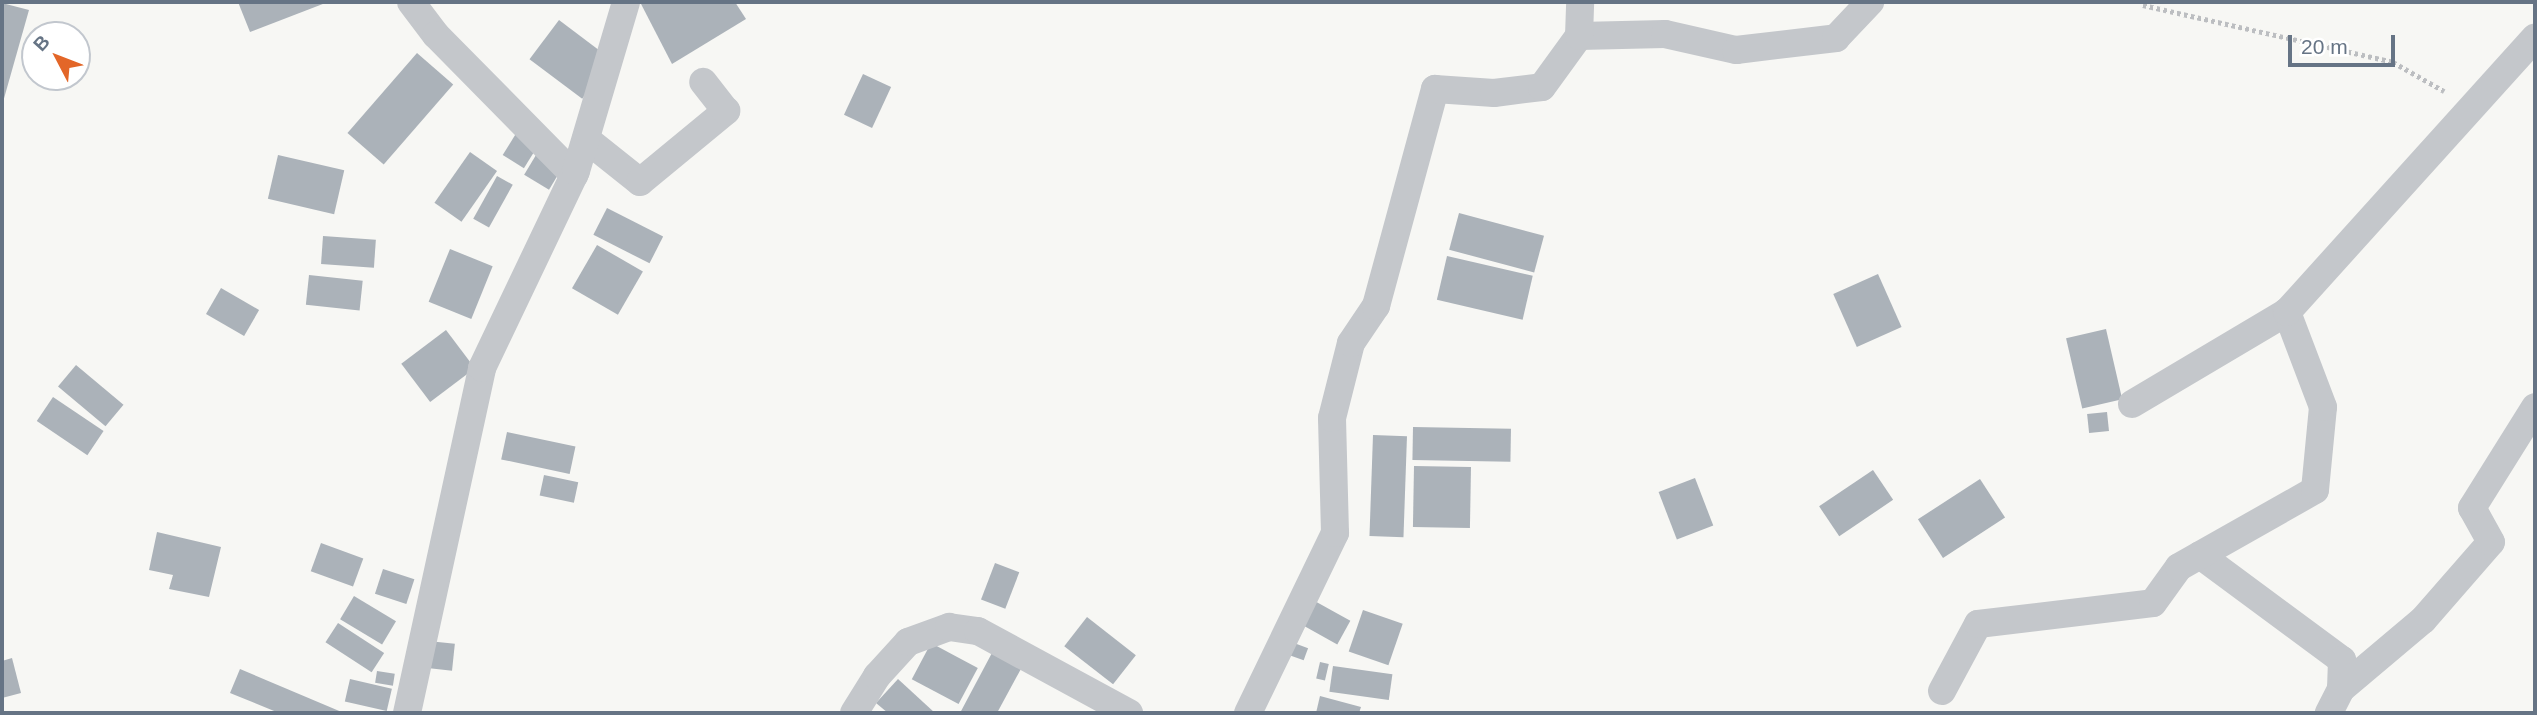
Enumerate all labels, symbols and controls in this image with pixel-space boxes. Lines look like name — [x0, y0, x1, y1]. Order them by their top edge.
north arrow — [21, 21, 91, 91]
scale bar — [2292, 21, 2399, 65]
text: B — [29, 31, 54, 55]
text: 20 m — [2301, 35, 2348, 58]

